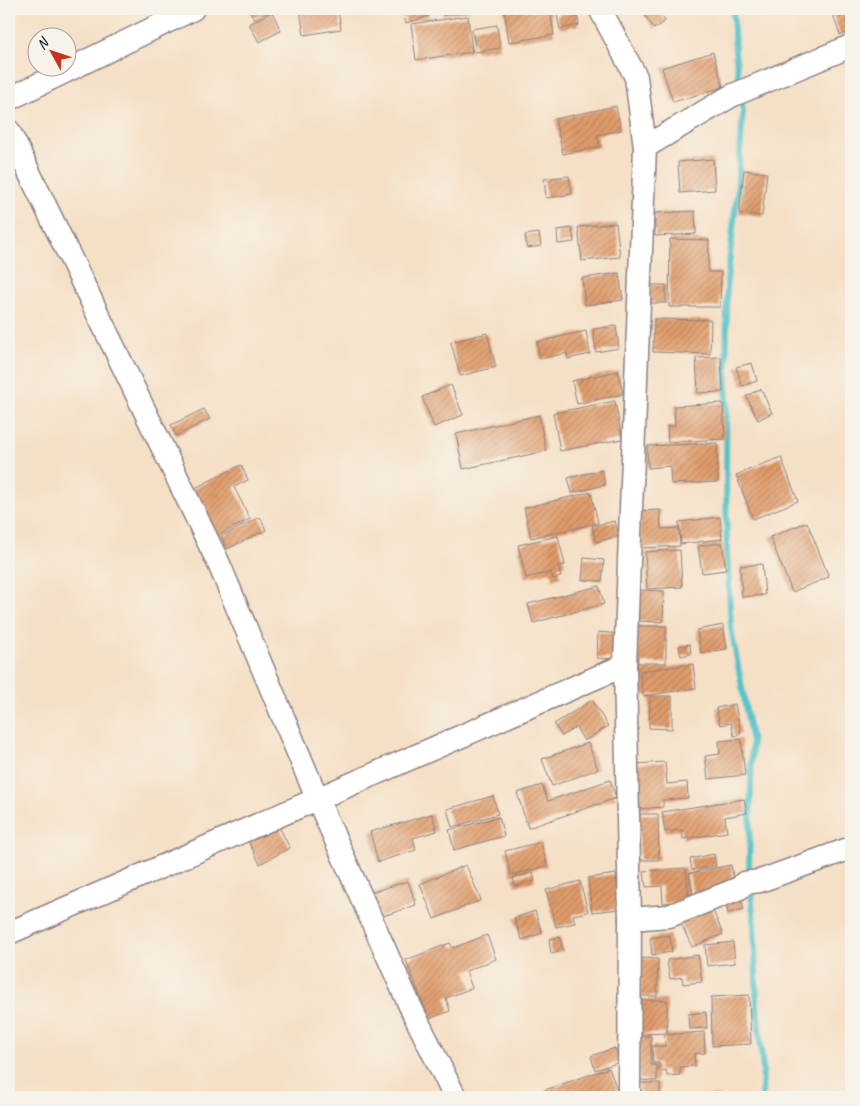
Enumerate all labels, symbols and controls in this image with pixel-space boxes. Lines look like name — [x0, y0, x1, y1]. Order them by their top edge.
north arrow — [28, 28, 78, 78]
text: N — [33, 33, 53, 53]

